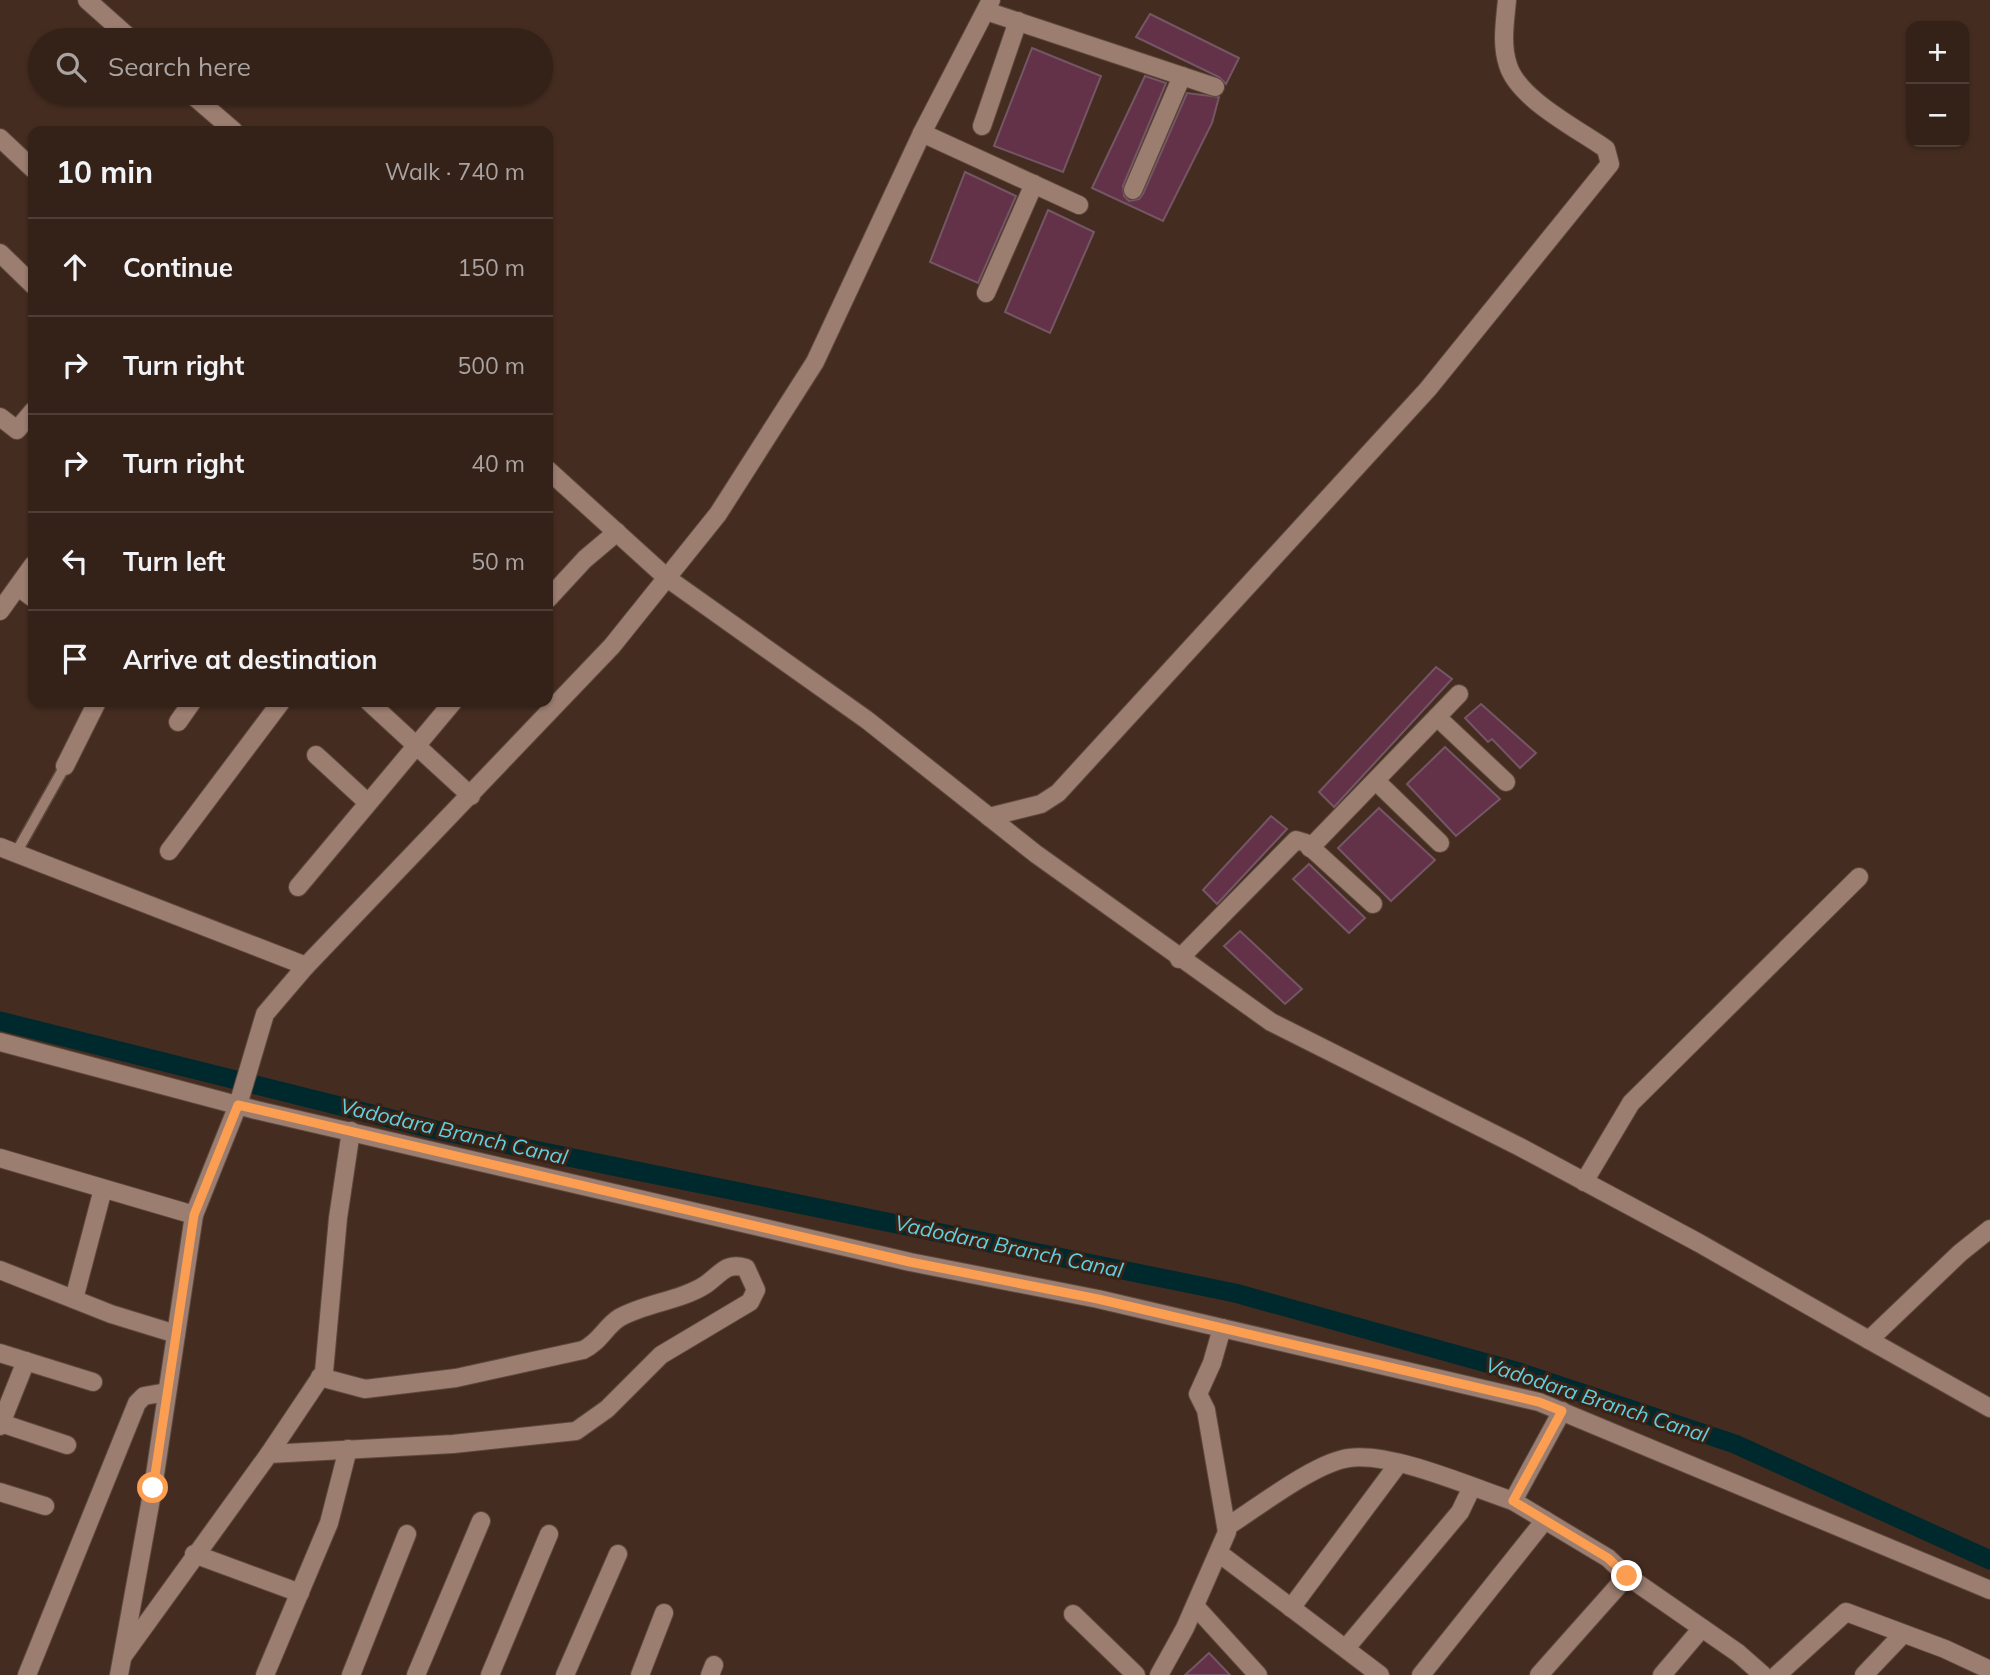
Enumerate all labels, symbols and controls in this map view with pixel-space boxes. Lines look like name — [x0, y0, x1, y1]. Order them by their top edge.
map controls — [1906, 21, 1969, 147]
button: + — [1906, 21, 1969, 84]
search box — [28, 28, 553, 105]
icon: search — [52, 48, 90, 86]
text: Search here — [108, 50, 251, 83]
button: − — [1906, 84, 1969, 147]
text: 10 min — [56, 153, 153, 191]
text: Walk · 740 m — [385, 157, 525, 186]
icon: ahead — [56, 248, 94, 286]
text: Continue — [123, 251, 233, 284]
text: 150 m — [457, 253, 525, 282]
icon: right — [56, 346, 94, 384]
text: Turn right — [123, 349, 244, 382]
text: 500 m — [457, 351, 525, 380]
icon: right — [56, 444, 94, 482]
text: Turn right — [123, 447, 244, 480]
text: 40 m — [471, 449, 525, 478]
icon: left — [56, 542, 94, 580]
text: Turn left — [123, 545, 225, 578]
text: 50 m — [471, 547, 525, 576]
icon: arrive — [56, 640, 94, 678]
text: Arrive at destination — [123, 643, 378, 676]
water label: Vadodara Branch Canal — [338, 1092, 570, 1170]
water label: Vadodara Branch Canal — [892, 1209, 1126, 1283]
water label: Vadodara Branch Canal — [1482, 1351, 1712, 1447]
route start — [137, 1472, 168, 1503]
route end — [1611, 1560, 1642, 1591]

